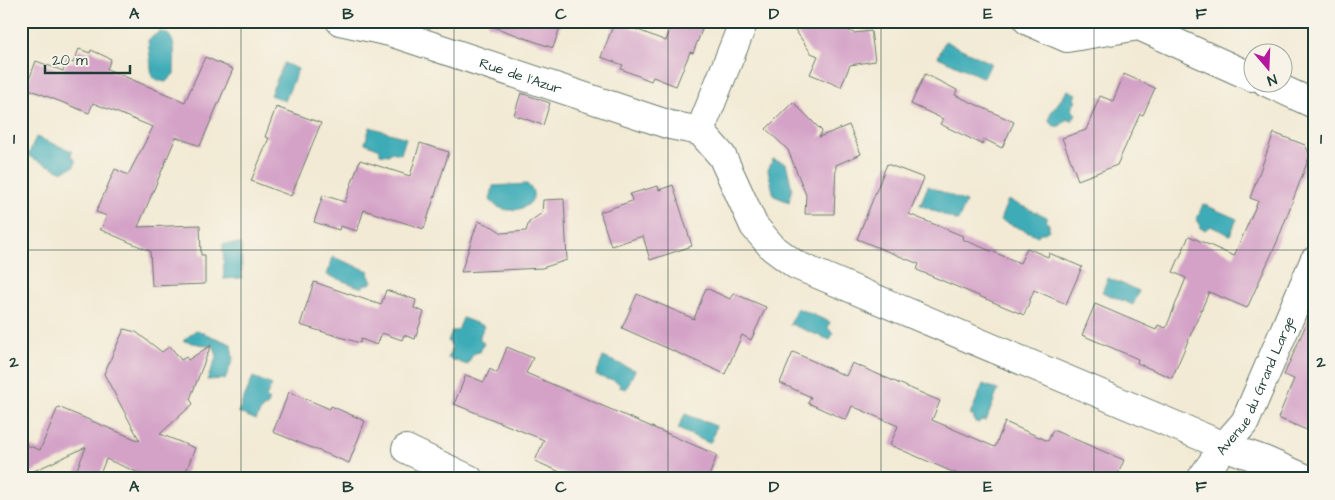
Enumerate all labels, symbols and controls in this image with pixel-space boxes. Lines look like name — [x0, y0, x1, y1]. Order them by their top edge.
text: A — [129, 3, 140, 25]
text: B — [342, 3, 354, 25]
text: C — [555, 3, 567, 25]
text: D — [769, 3, 780, 25]
text: E — [983, 3, 993, 25]
text: F — [1195, 3, 1207, 25]
scale bar — [45, 42, 130, 74]
north arrow — [1242, 42, 1292, 92]
text: 20 m — [52, 50, 88, 71]
street label: Rue de l'Azur — [477, 53, 565, 99]
text: N — [1264, 68, 1279, 90]
text: 1 — [13, 128, 16, 150]
text: 1 — [1320, 128, 1323, 150]
street label: Avenue du Grand Large — [1212, 313, 1300, 459]
text: 2 — [8, 351, 19, 373]
text: 2 — [1315, 351, 1326, 373]
text: A — [129, 476, 140, 498]
text: B — [342, 476, 354, 498]
text: C — [555, 476, 567, 498]
text: D — [769, 476, 780, 498]
text: E — [983, 476, 993, 498]
text: F — [1195, 476, 1207, 498]

